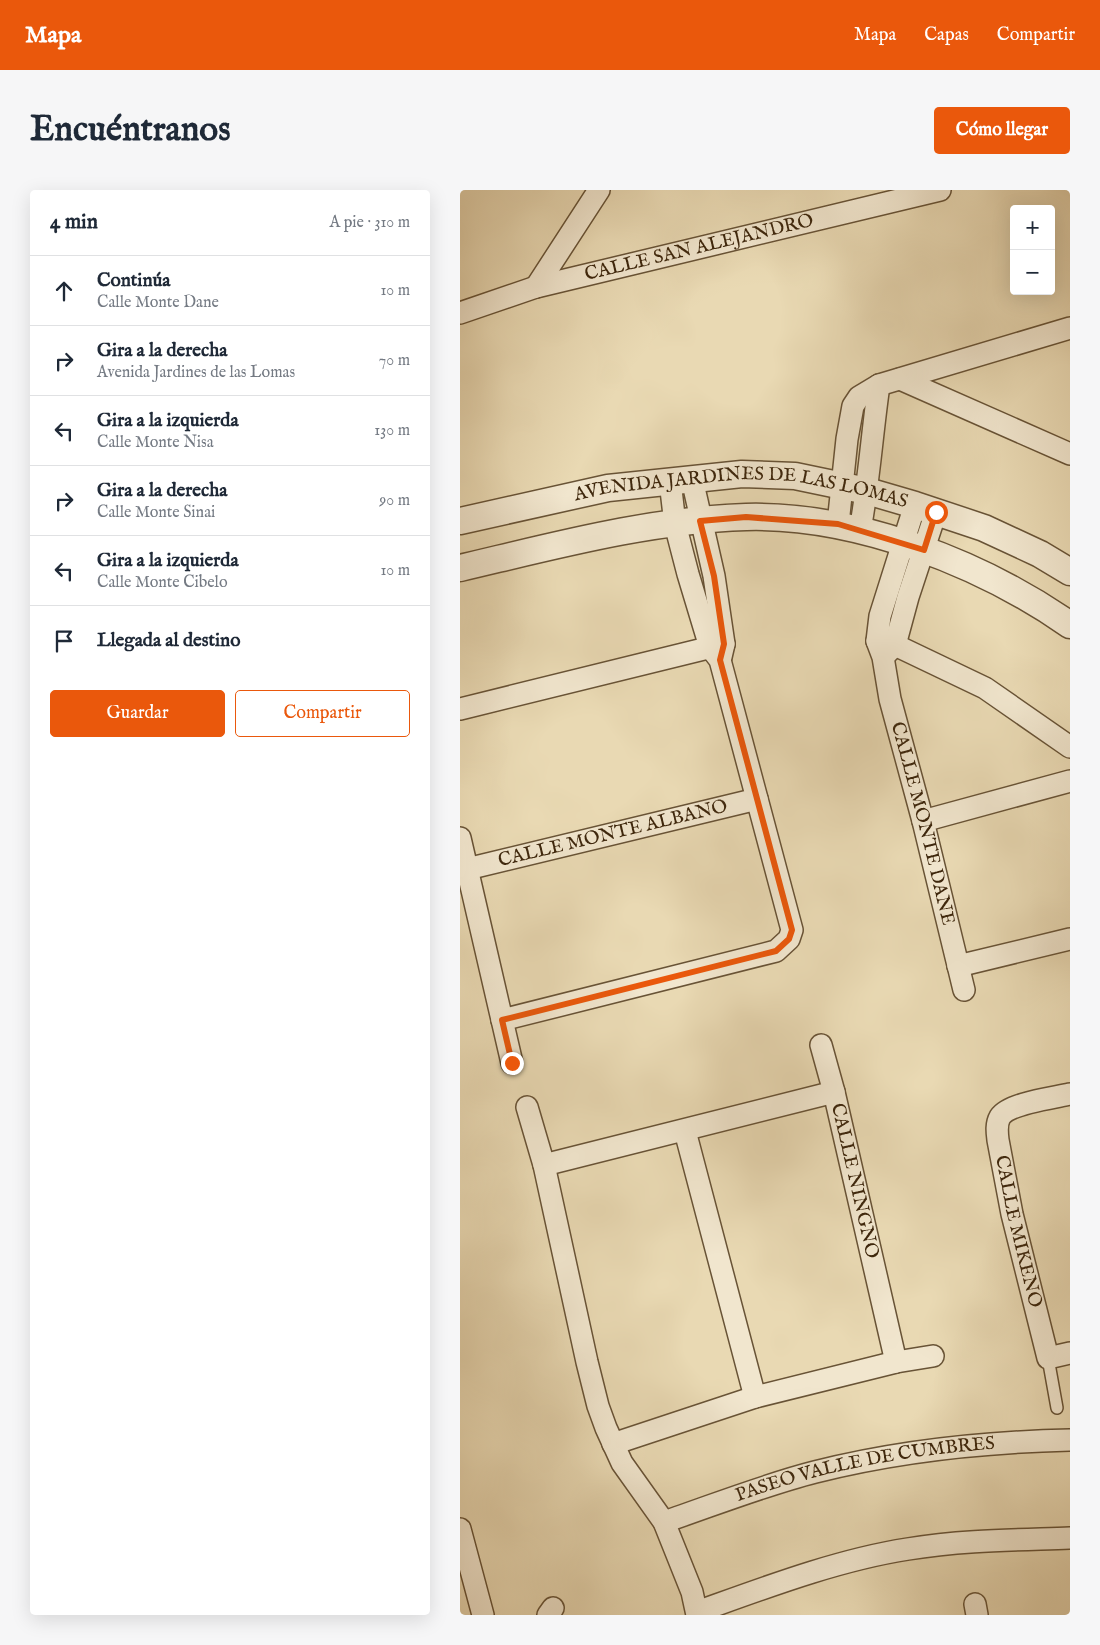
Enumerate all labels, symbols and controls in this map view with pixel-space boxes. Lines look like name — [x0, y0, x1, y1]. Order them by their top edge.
text: Mapa — [25, 20, 81, 51]
text: Mapa — [854, 24, 896, 47]
text: Capas — [924, 24, 969, 47]
text: Compartir — [997, 24, 1075, 47]
button: Cómo llegar — [934, 107, 1070, 154]
text: Encuéntranos — [30, 108, 230, 153]
map controls — [1010, 205, 1055, 295]
button: + — [1010, 205, 1055, 250]
text: 4 min — [50, 209, 98, 236]
street label: CALLE SAN ALEJANDRO — [582, 209, 816, 287]
text: A pie · 310 m — [329, 213, 410, 233]
button: − — [1010, 250, 1055, 295]
text: Continúa — [97, 269, 171, 293]
icon: ahead — [50, 277, 78, 305]
text: 10 m — [380, 281, 410, 301]
text: Calle Monte Dane — [97, 293, 219, 313]
text: Gira a la derecha — [97, 339, 227, 363]
icon: right — [50, 347, 78, 375]
text: 70 m — [379, 351, 410, 371]
text: Avenida Jardines de las Lomas — [97, 363, 295, 383]
text: Gira a la izquierda — [97, 409, 239, 433]
icon: left — [50, 417, 78, 445]
text: 130 m — [374, 421, 410, 441]
text: Calle Monte Nisa — [97, 433, 214, 453]
street label: AVENIDA JARDINES DE LAS LOMAS — [571, 462, 911, 514]
text: Gira a la derecha — [97, 479, 227, 503]
icon: right — [50, 487, 78, 515]
text: 90 m — [379, 491, 410, 511]
route start — [925, 501, 948, 524]
text: Calle Monte Sinai — [97, 503, 215, 523]
text: Gira a la izquierda — [97, 549, 239, 573]
icon: left — [50, 557, 78, 585]
text: 10 m — [380, 561, 410, 581]
text: Calle Monte Cibelo — [97, 573, 228, 593]
icon: arrive — [50, 627, 78, 655]
text: Llegada al destino — [97, 629, 240, 653]
button: Guardar — [50, 690, 225, 737]
button: Compartir — [235, 690, 410, 737]
street label: CALLE MONTE DANE — [885, 719, 960, 928]
street label: CALLE MONTE ALBANO — [496, 794, 730, 873]
route end — [501, 1052, 524, 1075]
street label: CALLE NINGNO — [825, 1101, 884, 1261]
street label: CALLE MIKENO — [989, 1153, 1047, 1310]
street label: PASEO VALLE DE CUMBRES — [732, 1432, 996, 1508]

